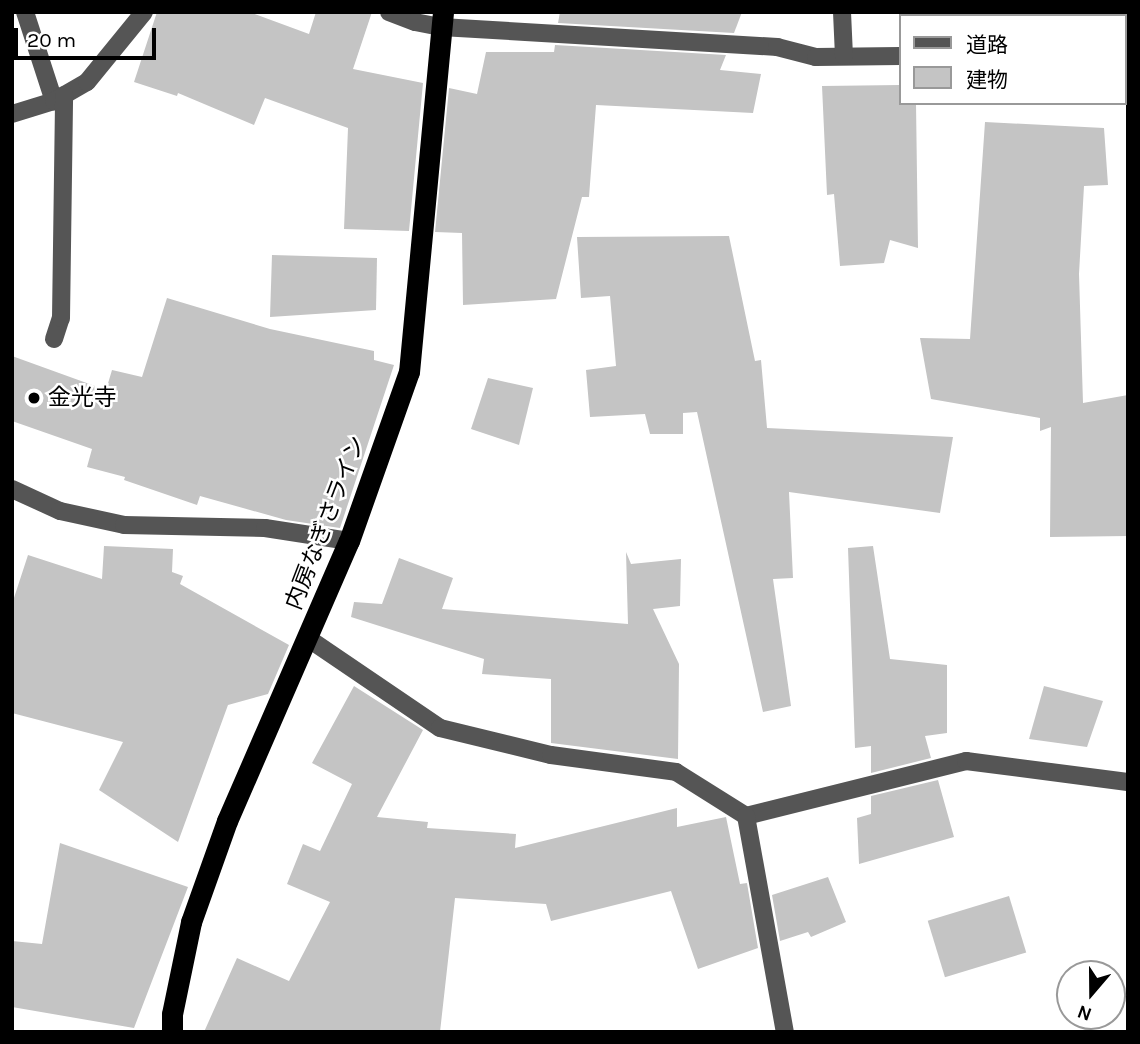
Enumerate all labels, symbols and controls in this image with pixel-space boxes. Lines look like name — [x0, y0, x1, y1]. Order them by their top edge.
scale bar — [18, 14, 159, 58]
legend — [898, 14, 1126, 105]
text: 20 m — [27, 28, 76, 52]
text: 道路 — [966, 33, 1008, 57]
text: 建物 — [966, 68, 1008, 92]
place label: 金光寺 — [48, 384, 117, 412]
marker: 金光寺 — [26, 390, 42, 406]
street label: 内房なぎさライン — [280, 432, 372, 614]
north arrow — [1056, 960, 1126, 1030]
text: N — [1074, 1000, 1095, 1026]

